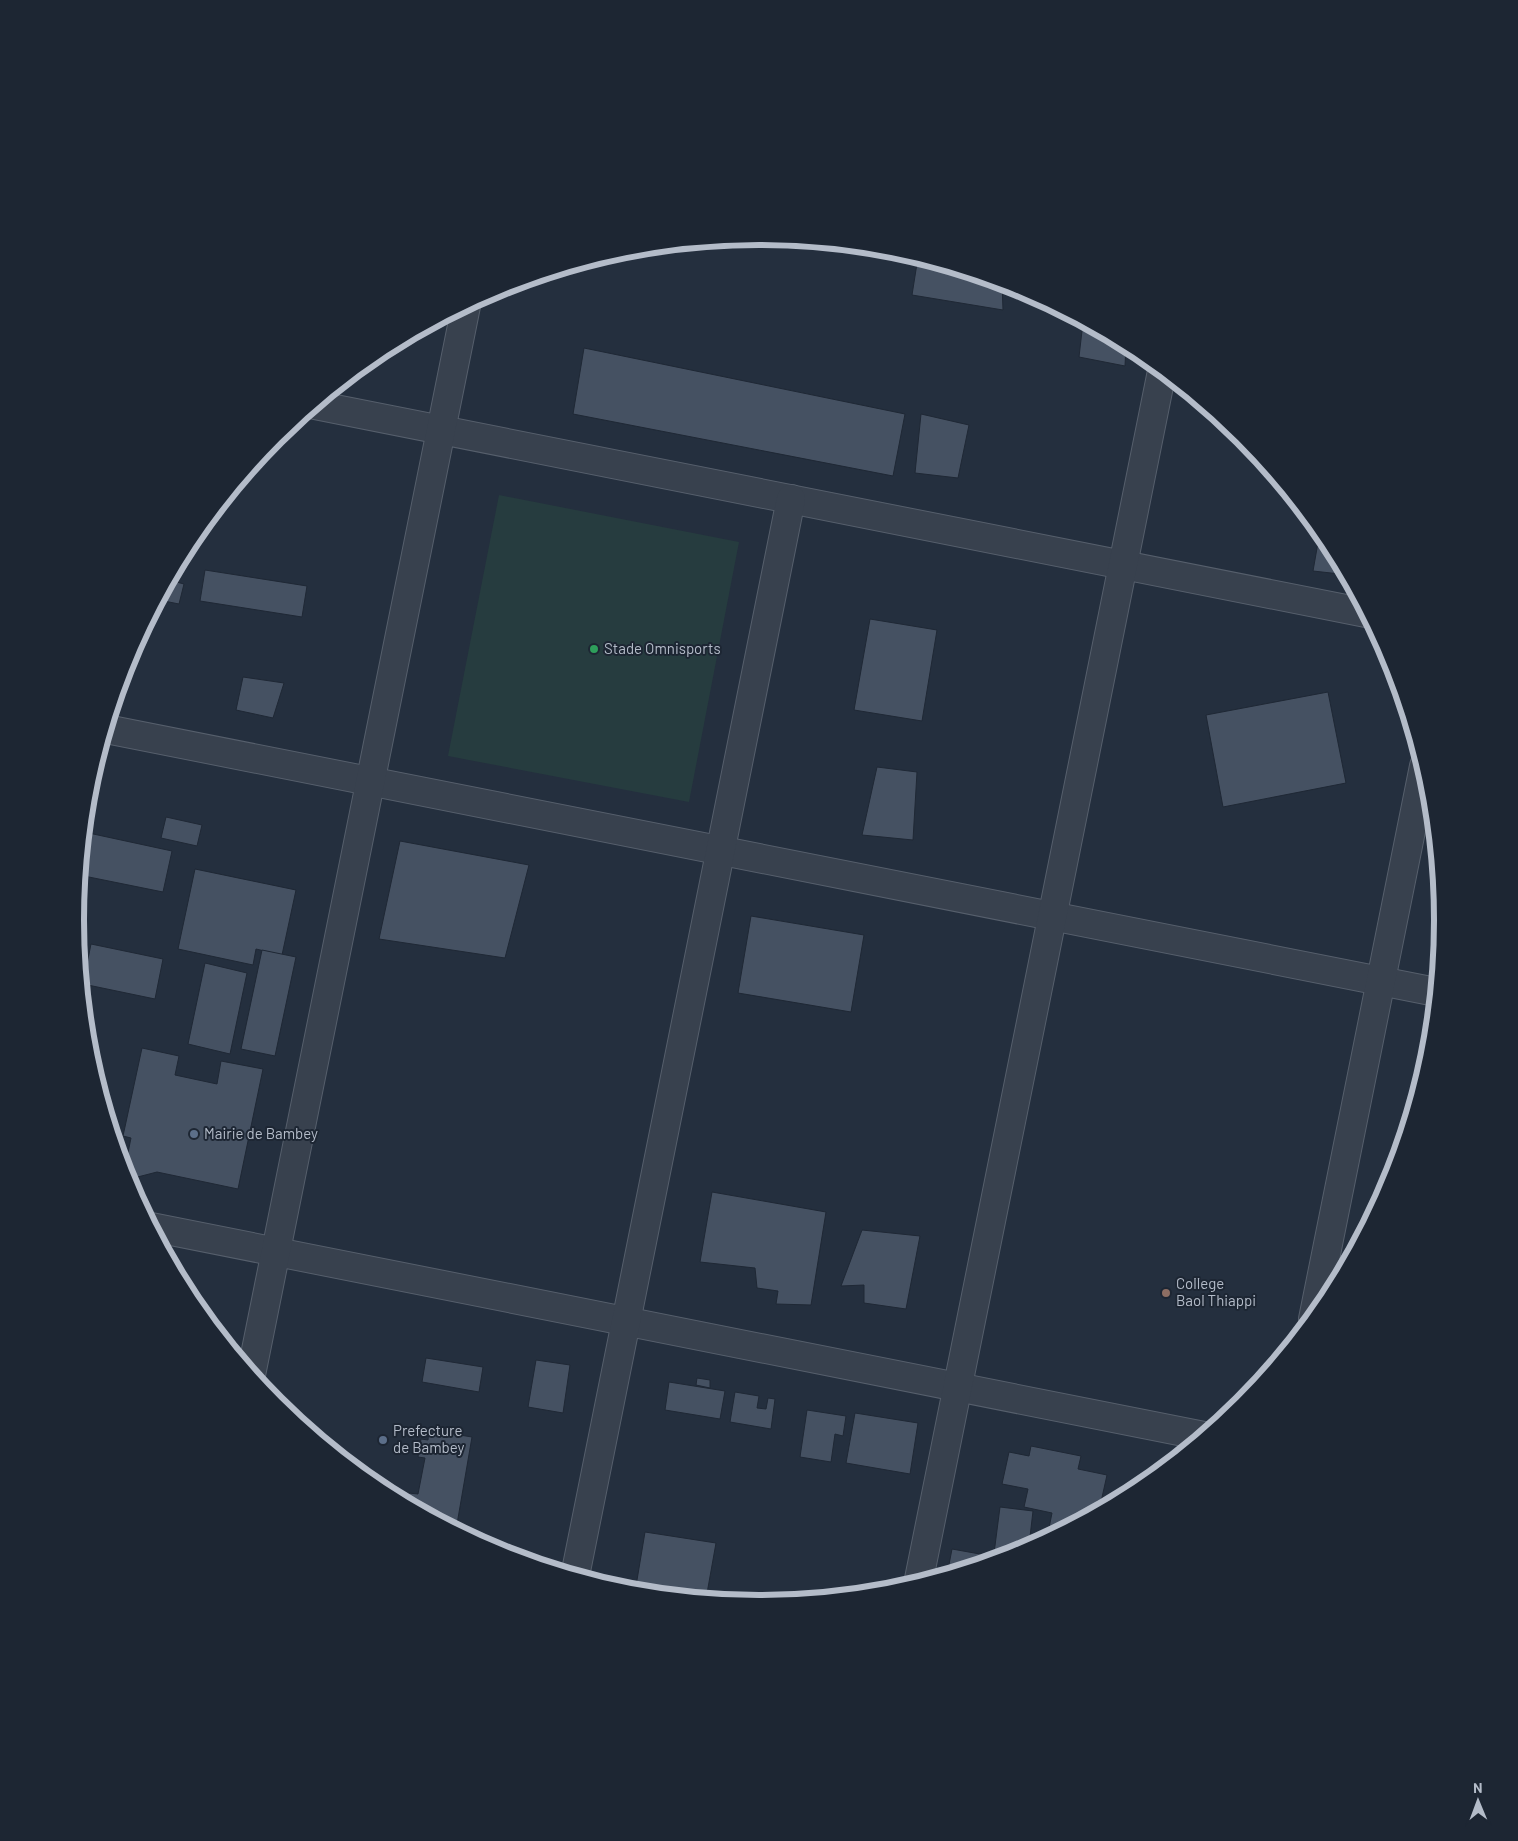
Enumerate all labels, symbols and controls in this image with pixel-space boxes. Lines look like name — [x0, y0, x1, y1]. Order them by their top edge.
place label: Stade Omnisports — [604, 639, 721, 657]
marker: Stade Omnisports — [588, 643, 600, 655]
place label: Mairie de Bambey — [204, 1124, 318, 1142]
marker: Mairie de Bambey — [188, 1128, 200, 1140]
place label: College Baol Thiappi — [1176, 1274, 1256, 1309]
marker: College Baol Thiappi — [1160, 1287, 1172, 1299]
place label: Prefecture de Bambey — [393, 1421, 464, 1456]
marker: Prefecture de Bambey — [377, 1434, 389, 1446]
north arrow — [1453, 1776, 1503, 1826]
text: N — [1473, 1779, 1483, 1796]

